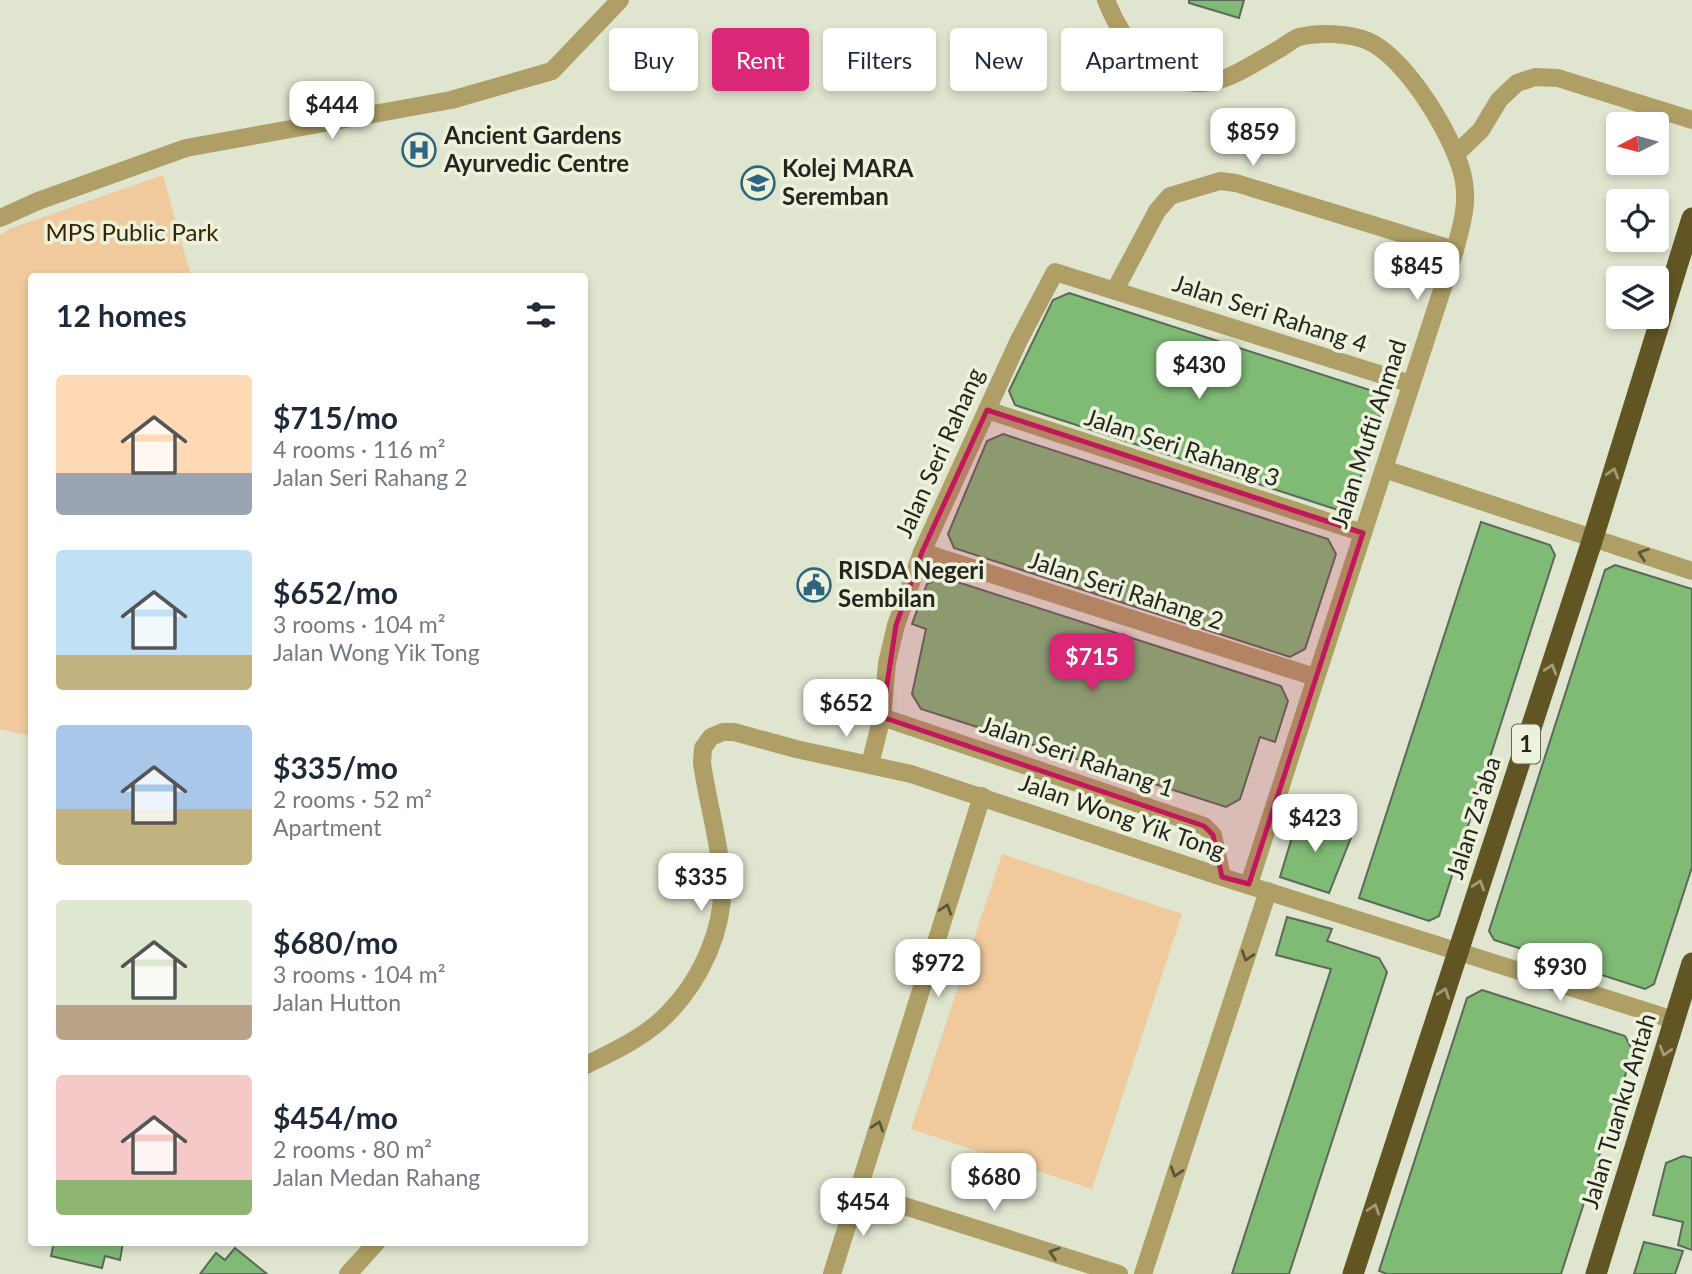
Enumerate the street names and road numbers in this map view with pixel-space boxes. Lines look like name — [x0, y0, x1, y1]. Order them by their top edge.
street label: Jalan Seri Rahang 4 — [1169, 267, 1372, 358]
street label: Jalan Mufti Ahmad — [1323, 336, 1412, 531]
street label: Jalan Seri Rahang — [888, 363, 989, 542]
street label: Jalan Seri Rahang 3 — [1081, 401, 1283, 492]
street label: Jalan Seri Rahang 2 — [1025, 544, 1227, 635]
street label: Jalan Seri Rahang 1 — [977, 709, 1178, 802]
road number: 1 — [1512, 724, 1540, 764]
street label: Jalan Za'aba — [1439, 753, 1506, 882]
street label: Jalan Wong Yik Tong — [1016, 767, 1229, 864]
street label: Jalan Tuanku Antah — [1574, 1009, 1661, 1212]

